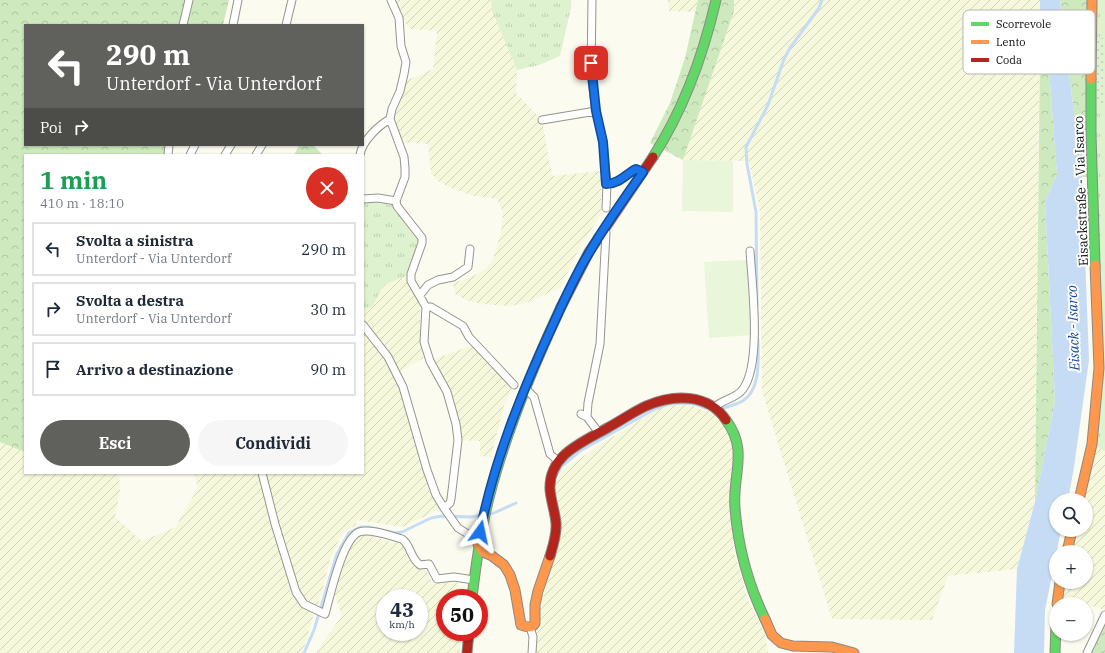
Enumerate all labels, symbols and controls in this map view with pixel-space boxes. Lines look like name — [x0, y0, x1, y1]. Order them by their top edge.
legend — [963, 10, 1095, 74]
text: Scorrevole — [996, 17, 1051, 31]
text: Lento — [996, 35, 1026, 49]
text: 290 m — [106, 36, 190, 73]
icon: left — [40, 40, 92, 92]
pin — [574, 46, 608, 80]
icon: arrive — [580, 52, 602, 74]
text: Coda — [996, 53, 1022, 67]
text: Unterdorf - Via Unterdorf — [106, 72, 321, 95]
street label: Eisackstraße - Via Isarco — [1070, 115, 1092, 267]
icon: right — [70, 116, 92, 138]
text: Poi — [40, 118, 62, 137]
text: 1 min — [40, 164, 107, 196]
button: close — [306, 167, 348, 209]
text: 410 m · 18:10 — [40, 195, 124, 212]
text: Svolta a sinistra — [76, 231, 194, 250]
icon: left — [42, 238, 64, 260]
text: 290 m — [301, 240, 346, 259]
text: Unterdorf - Via Unterdorf — [76, 250, 231, 267]
water label: Eisack - Isarco — [1063, 285, 1084, 372]
text: Svolta a destra — [76, 291, 184, 310]
icon: right — [42, 298, 64, 320]
text: 30 m — [310, 300, 346, 319]
text: Unterdorf - Via Unterdorf — [76, 310, 231, 327]
icon: arrive — [42, 358, 64, 380]
text: Arrivo a destinazione — [76, 360, 233, 379]
text: 90 m — [310, 360, 346, 379]
button: Esci — [40, 420, 190, 466]
button: Condividi — [198, 420, 348, 466]
map controls — [1049, 493, 1093, 641]
button: search — [1049, 493, 1093, 537]
position arrow — [459, 511, 501, 553]
button: + — [1049, 545, 1093, 589]
speed limit sign: 50 — [436, 589, 488, 641]
text: 43 — [390, 596, 414, 623]
button: − — [1049, 597, 1093, 641]
text: km/h — [389, 618, 415, 631]

